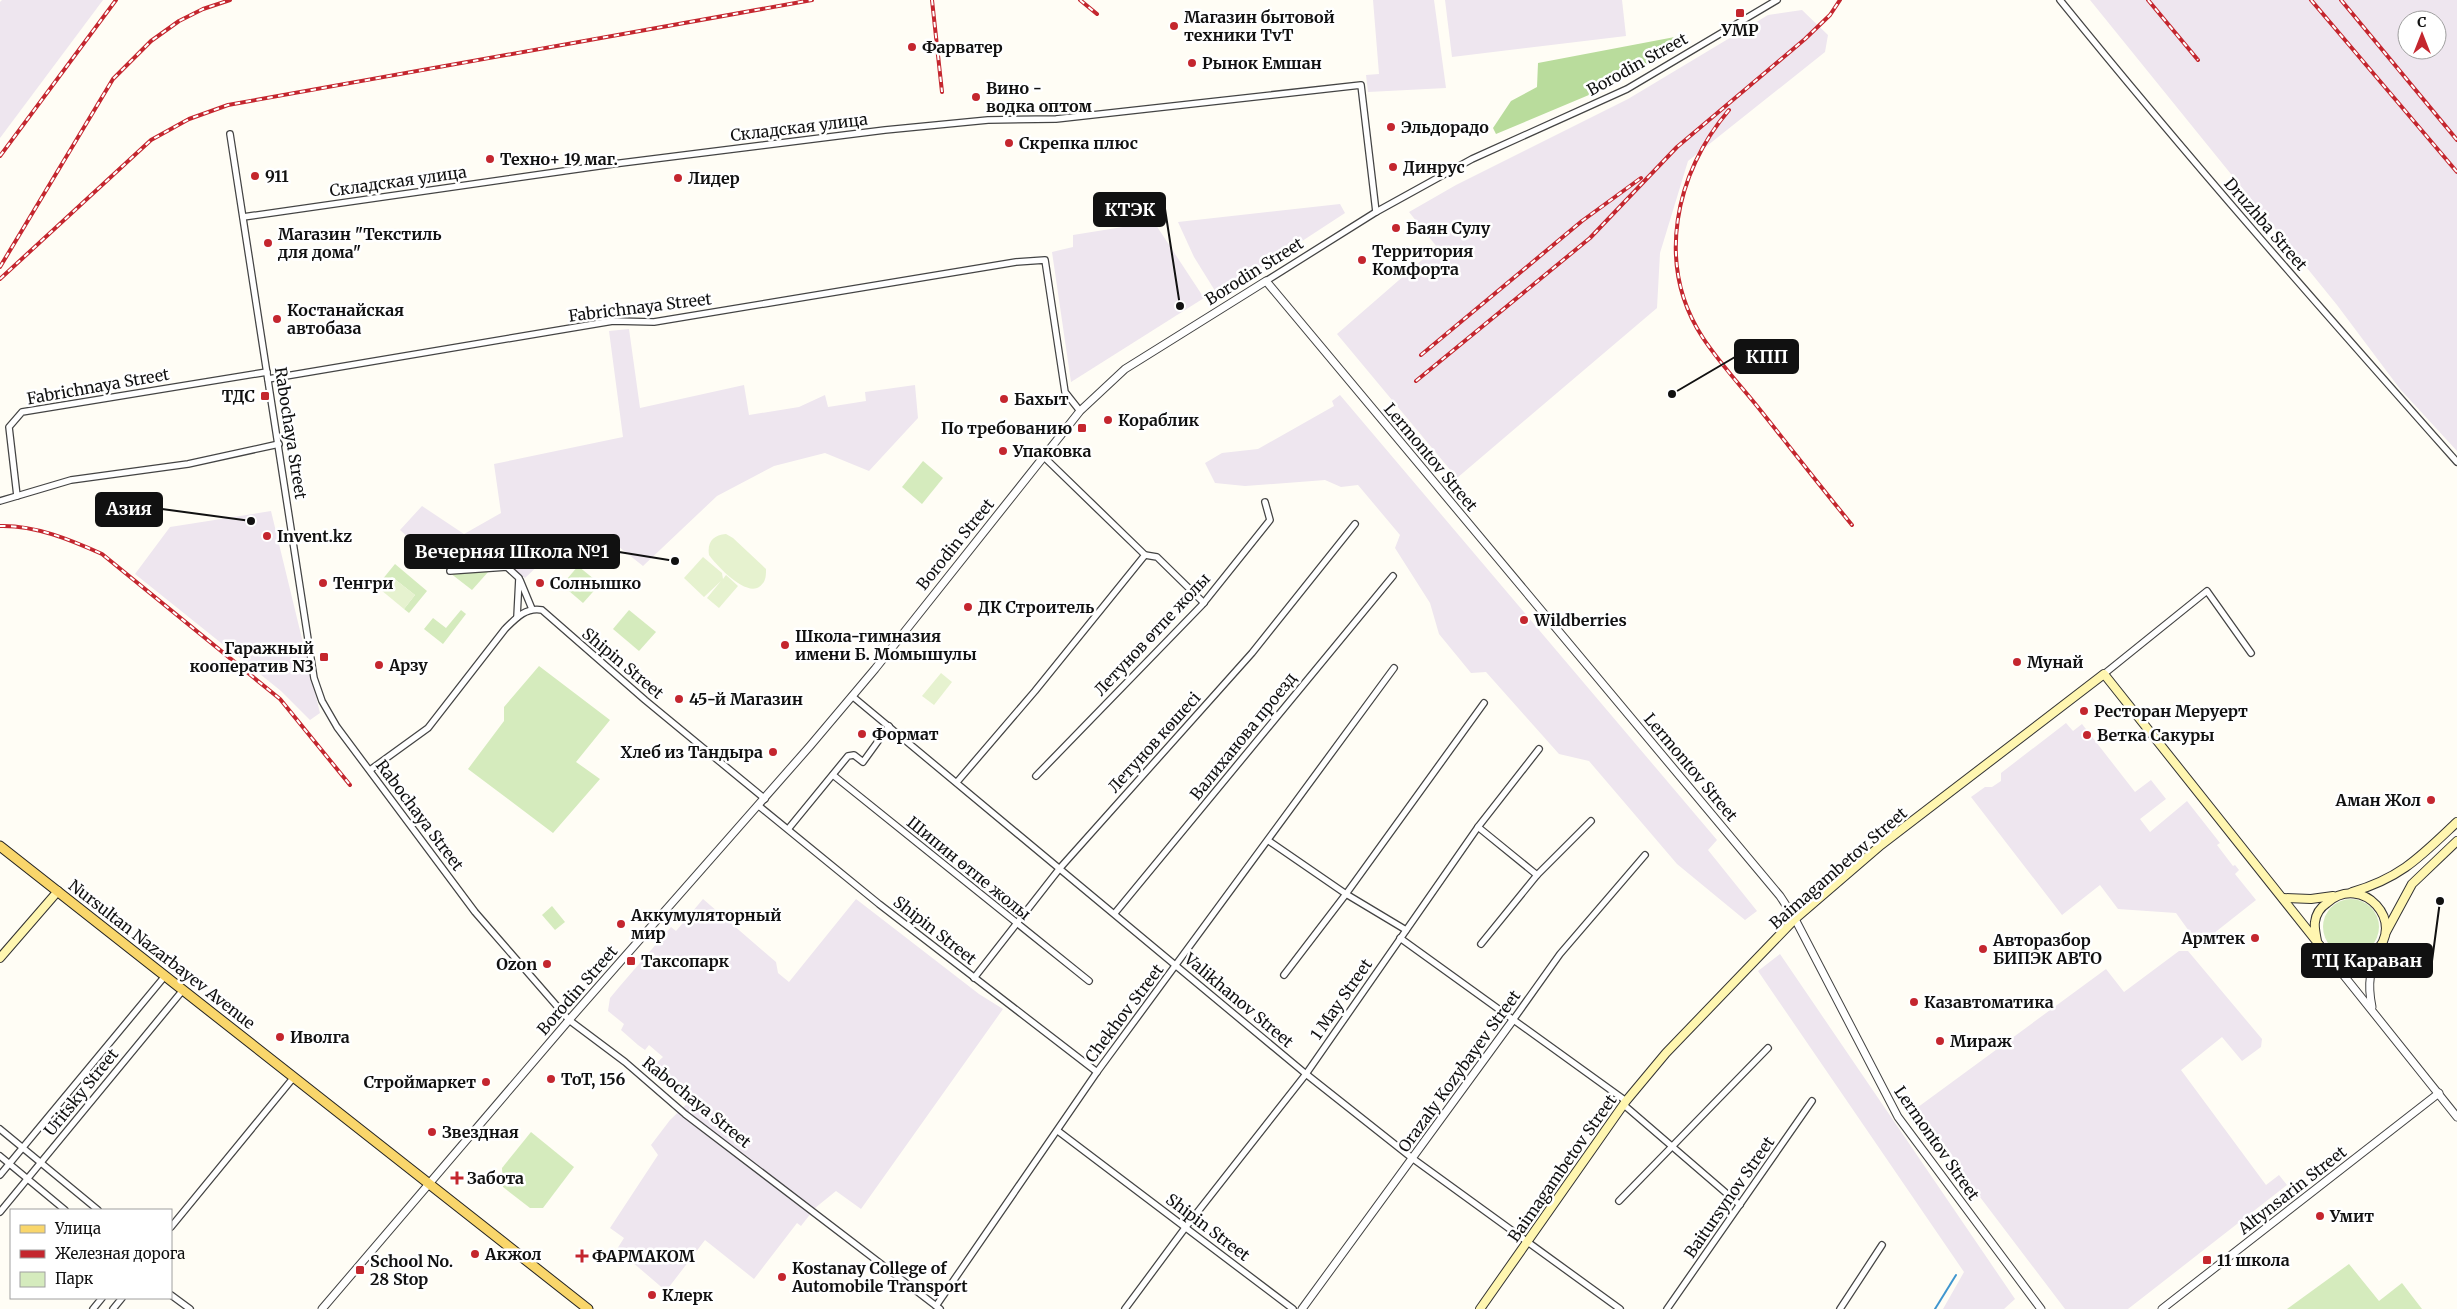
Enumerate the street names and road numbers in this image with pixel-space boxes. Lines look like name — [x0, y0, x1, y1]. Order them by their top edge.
street label: Borodin Street — [1583, 28, 1691, 100]
street label: Складская улица — [729, 109, 869, 145]
street label: Складская улица — [328, 161, 468, 201]
street label: Druzhba Street — [2220, 174, 2312, 275]
street label: Borodin Street — [1201, 232, 1307, 309]
street label: Fabrichnaya Street — [567, 288, 713, 326]
street label: Fabrichnaya Street — [25, 364, 171, 408]
street label: Rabochaya Street — [271, 366, 311, 501]
street label: Lermontov Street — [1380, 399, 1483, 516]
street label: Borodin Street — [912, 494, 998, 594]
street label: Летунов өтпе жолы — [1090, 568, 1214, 700]
street label: Shipin Street — [578, 623, 668, 703]
street label: Валиханова проезд — [1185, 668, 1301, 804]
street label: Летунов көшесі — [1104, 688, 1204, 796]
street label: Lermontov Street — [1640, 709, 1743, 826]
street label: Rabochaya Street — [372, 756, 469, 875]
street label: Baimagambetov Street — [1765, 802, 1911, 933]
street label: Шипин өтпе жолы — [903, 812, 1035, 924]
street label: Nursultan Nazarbayev Avenue — [65, 875, 259, 1033]
street label: Shipin Street — [889, 891, 981, 969]
street label: Borodin Street — [533, 941, 622, 1039]
street label: Valikhanov Street — [1180, 948, 1298, 1052]
street label: 1 May Street — [1306, 954, 1377, 1043]
street label: Chekhov Street — [1081, 959, 1168, 1066]
street label: Orazaly Kozybayev Street — [1394, 986, 1525, 1156]
street label: Uritsky Street — [40, 1044, 123, 1140]
street label: Rabochaya Street — [639, 1052, 756, 1152]
street label: Lermontov Street — [1890, 1082, 1984, 1205]
street label: Baimagambetov Street — [1503, 1090, 1621, 1246]
street label: Baitursynov Street — [1680, 1132, 1779, 1262]
street label: Altynsarin Street — [2233, 1141, 2351, 1239]
street label: Shipin Street — [1162, 1189, 1255, 1266]

